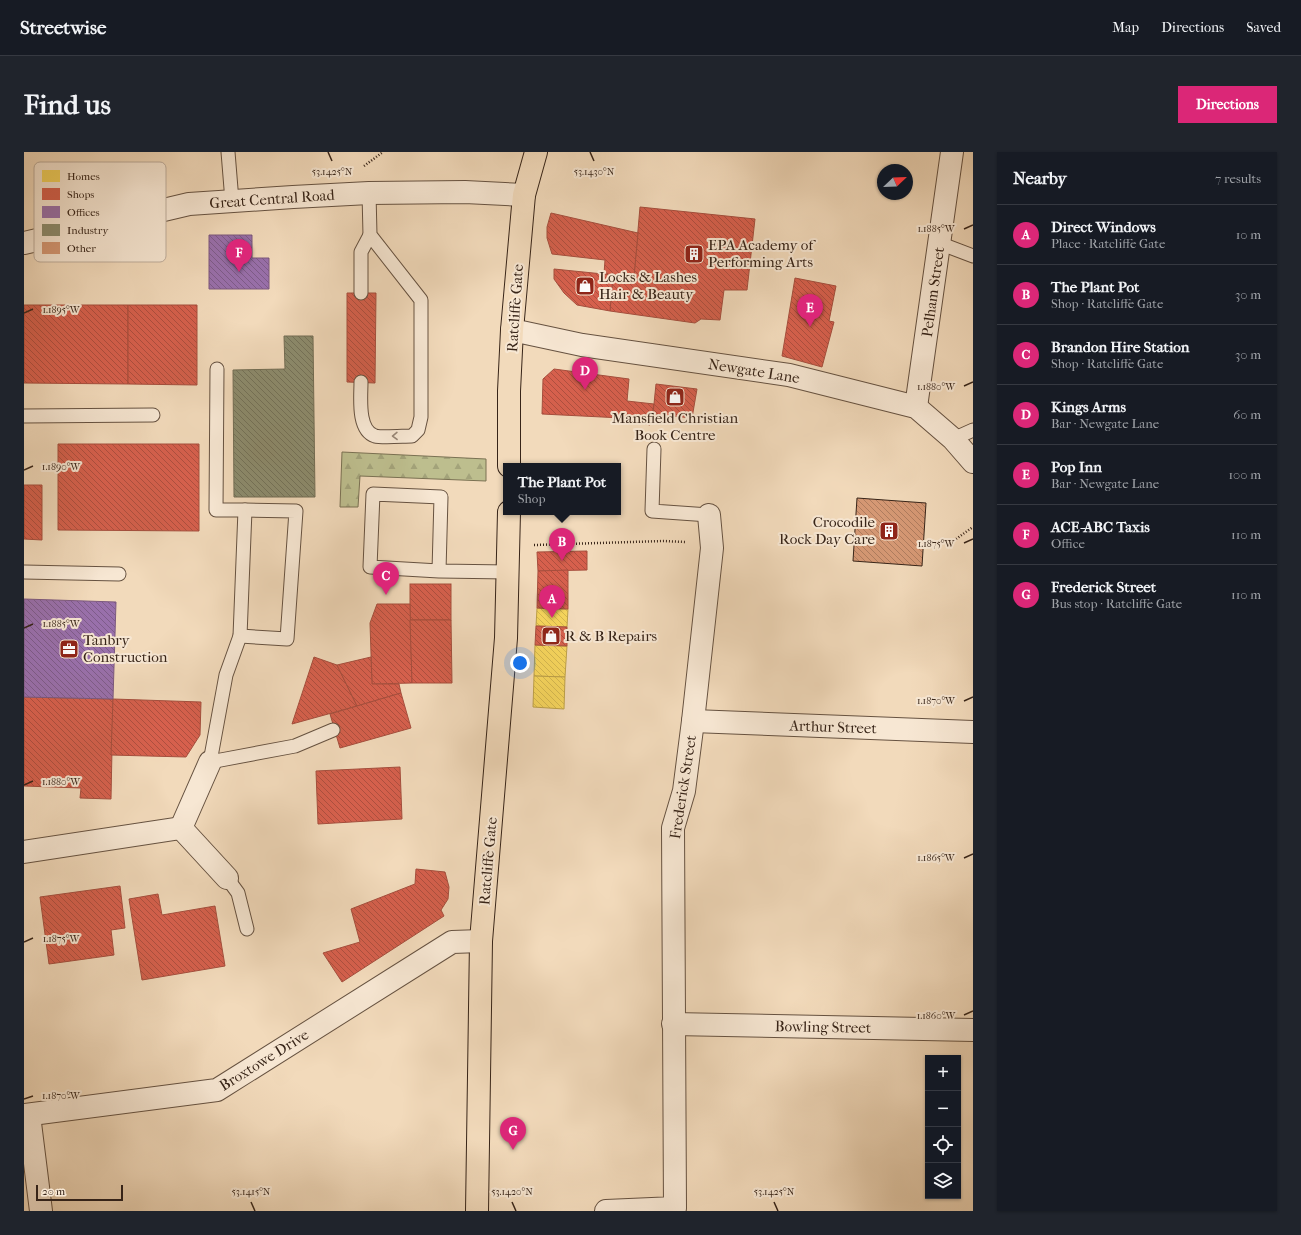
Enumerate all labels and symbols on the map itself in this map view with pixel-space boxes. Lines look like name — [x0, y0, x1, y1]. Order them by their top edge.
legend — [34, 162, 166, 262]
north arrow — [877, 164, 913, 200]
text: 53.1425°N — [312, 166, 353, 178]
text: 53.1430°N — [574, 166, 615, 178]
text: Homes — [67, 170, 100, 183]
street label: Great Central Road — [209, 186, 336, 212]
text: Shops — [67, 188, 94, 201]
text: Offices — [67, 206, 100, 219]
text: 1.1885°W — [918, 223, 956, 235]
text: Industry — [67, 224, 109, 237]
place label: EPA Academy of Performing Arts — [708, 236, 816, 271]
pin: F — [226, 239, 252, 272]
text: Other — [67, 242, 96, 255]
building icon: EPA Academy of Performing Arts — [683, 243, 705, 265]
street label: Pelham Street — [918, 245, 948, 338]
street label: Ratcliffe Gate — [503, 263, 527, 353]
place label: Locks & Lashes Hair & Beauty — [599, 268, 698, 303]
shop icon: Locks & Lashes Hair & Beauty — [574, 275, 596, 297]
pin: E — [797, 294, 823, 327]
text: 1.1895°W — [42, 304, 81, 316]
street label: Newgate Lane — [707, 355, 802, 387]
pin: D — [572, 357, 598, 390]
text: 1.1880°W — [917, 381, 956, 393]
shop icon: Mansfield Christian Book Centre — [664, 386, 686, 408]
place label: Mansfield Christian Book Centre — [612, 409, 738, 444]
one-way arrow — [392, 432, 398, 440]
text: 1.1890°W — [42, 461, 81, 473]
place label: Crocodile Rock Day Care — [779, 513, 876, 548]
building icon: Crocodile Rock Day Care — [878, 520, 900, 542]
pin: B — [549, 528, 575, 561]
text: 1.1875°W — [918, 538, 956, 550]
pin: C — [373, 562, 399, 595]
pin: A — [539, 585, 565, 618]
text: 1.1885°W — [43, 618, 81, 630]
shop icon: R & B Repairs — [540, 625, 562, 647]
place label: R & B Repairs — [565, 627, 658, 645]
place label: Tanbry Construction — [83, 631, 168, 666]
office icon: Tanbry Construction — [58, 638, 80, 660]
your location — [510, 653, 530, 673]
text: 1.1870°W — [917, 695, 956, 707]
street label: Arthur Street — [788, 716, 878, 738]
street label: Frederick Street — [666, 733, 700, 840]
text: 1.1880°W — [42, 776, 81, 788]
street label: Ratcliffe Gate — [475, 816, 501, 906]
text: 1.1865°W — [917, 852, 956, 864]
text: 1.1875°W — [43, 933, 81, 945]
text: 1.1860°W — [917, 1010, 956, 1022]
street label: Bowling Street — [775, 1017, 872, 1037]
street label: Broxtowe Drive — [216, 1025, 312, 1095]
text: 1.1870°W — [42, 1090, 81, 1102]
pin: G — [500, 1117, 526, 1150]
scale bar — [36, 1183, 123, 1202]
text: 53.1415°N — [232, 1186, 271, 1198]
text: 53.1420°N — [491, 1186, 533, 1198]
text: 53.1425°N — [754, 1186, 795, 1198]

